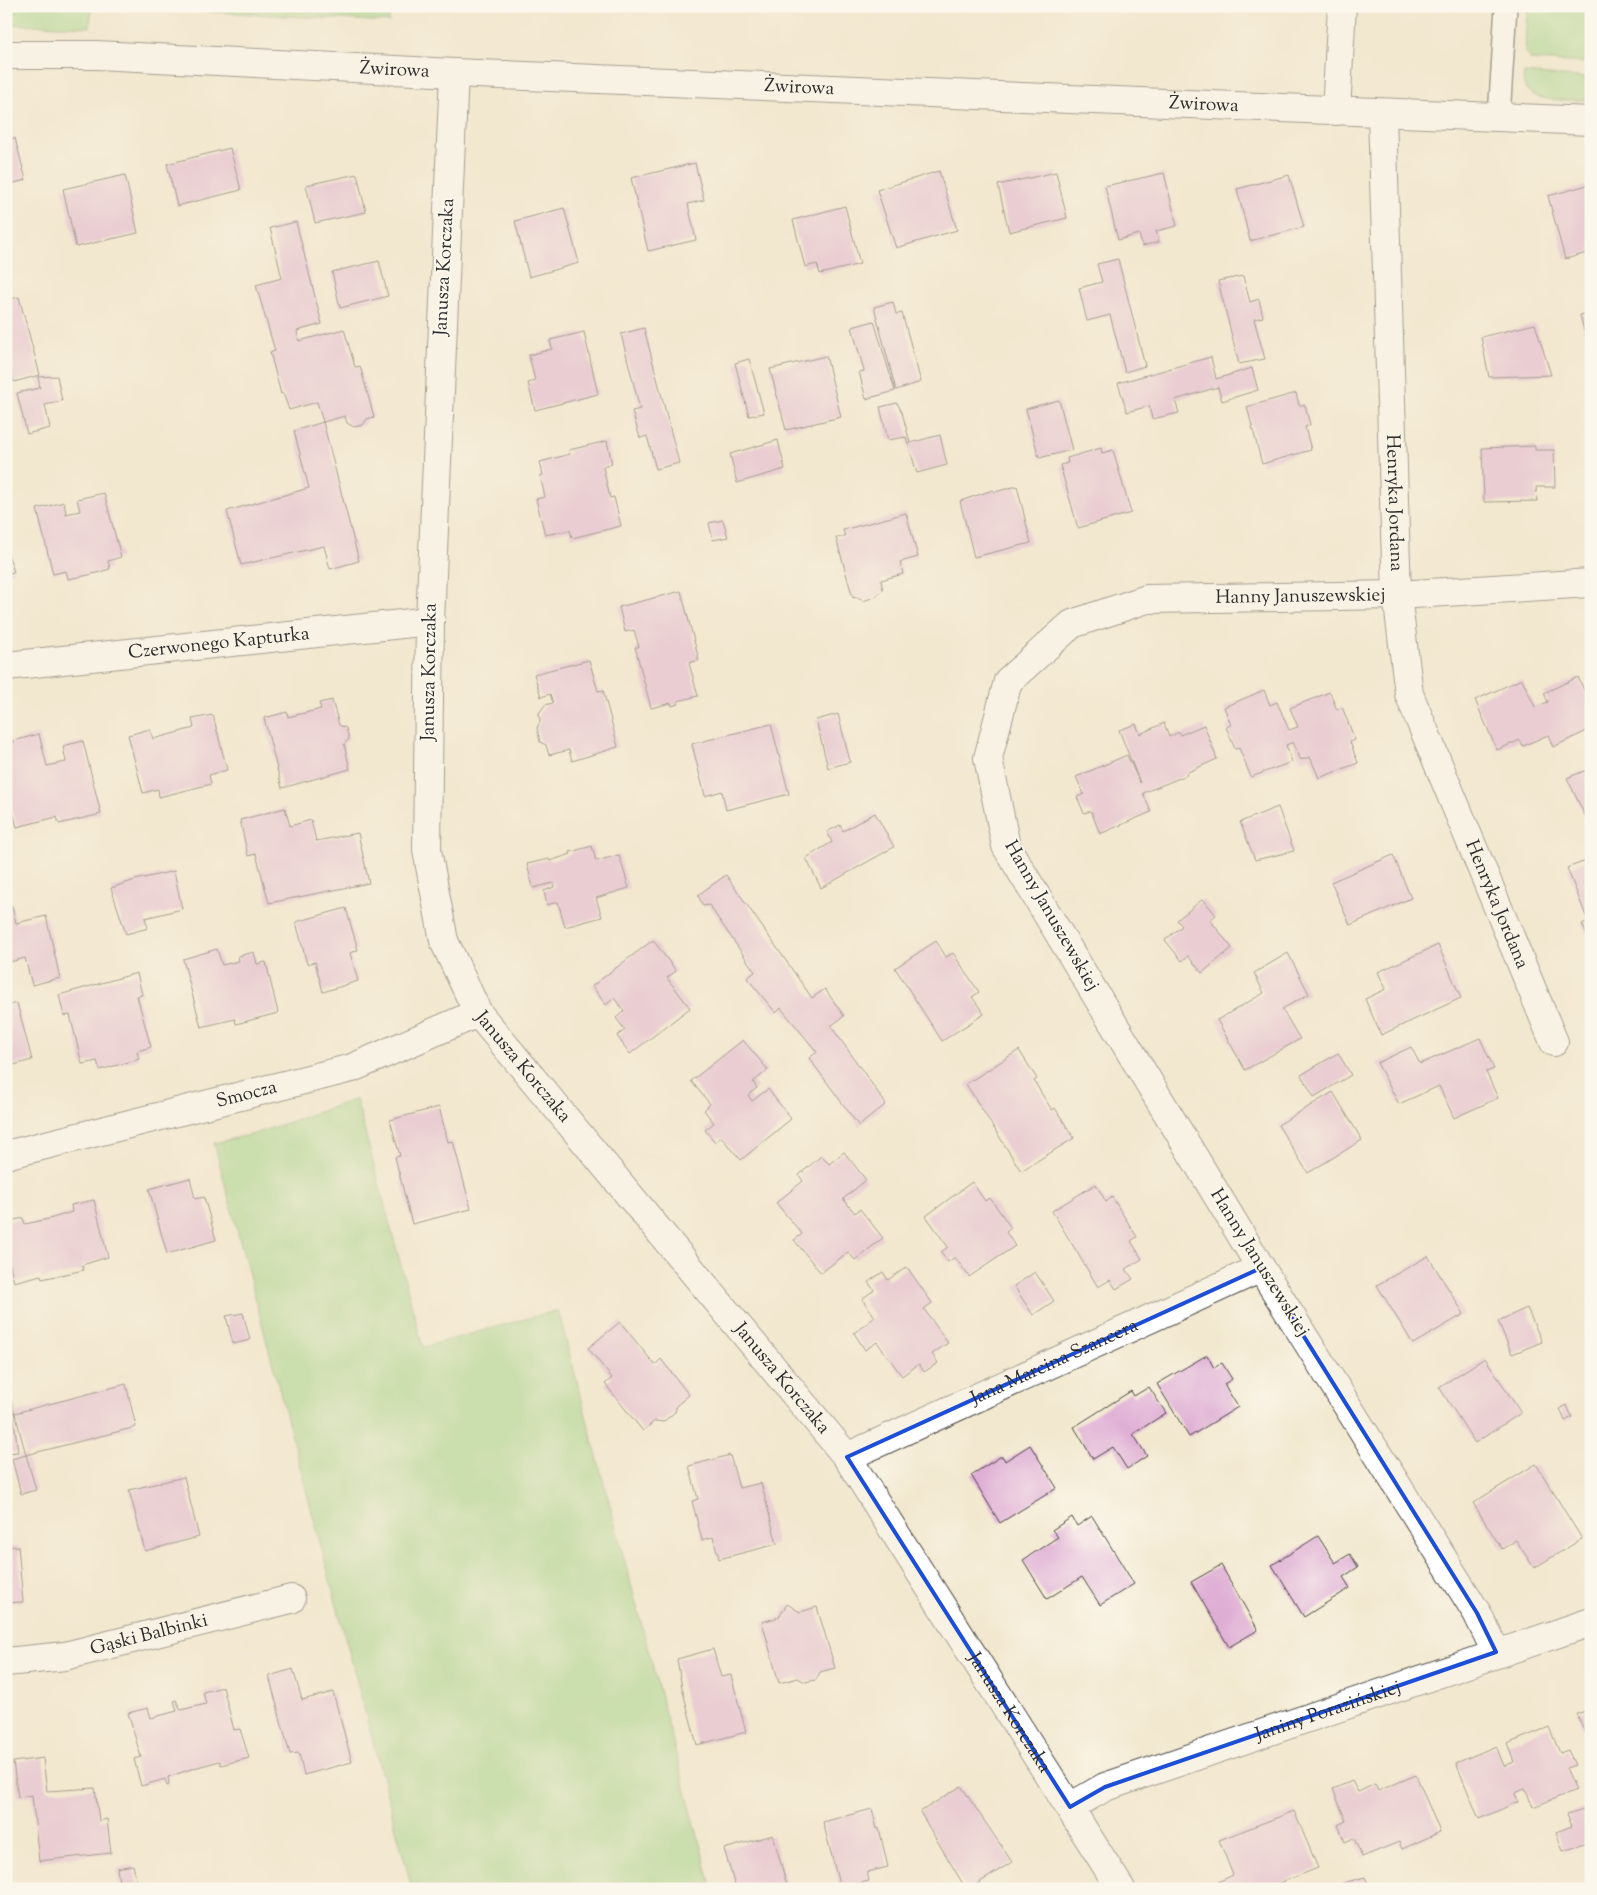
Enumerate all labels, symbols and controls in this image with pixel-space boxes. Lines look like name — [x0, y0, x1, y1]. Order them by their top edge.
street label: Żwirowa — [359, 55, 430, 85]
street label: Żwirowa — [764, 73, 835, 103]
street label: Żwirowa — [1168, 90, 1240, 120]
street label: Janusza Korczaka — [428, 197, 462, 338]
street label: Henryka Jordana — [1379, 434, 1410, 572]
street label: Hanny Januszewskiej — [1215, 582, 1386, 611]
street label: Janusza Korczaka — [415, 603, 445, 742]
street label: Czerwonego Kapturka — [127, 620, 311, 666]
street label: Hanny Januszewskiej — [997, 836, 1105, 996]
street label: Henryka Jordana — [1458, 836, 1536, 973]
street label: Janusza Korczaka — [468, 1005, 578, 1129]
street label: Smocza — [213, 1074, 280, 1115]
street label: Hanny Januszewskiej — [1203, 1184, 1315, 1342]
street label: Jana Marcina Szancera — [965, 1312, 1143, 1413]
street label: Janusza Korczaka — [727, 1316, 836, 1440]
street label: Gąski Balbinki — [87, 1607, 211, 1663]
street label: Janusza Korczaka — [960, 1647, 1058, 1778]
street label: Janiny Porazińskiej — [1251, 1674, 1405, 1749]

